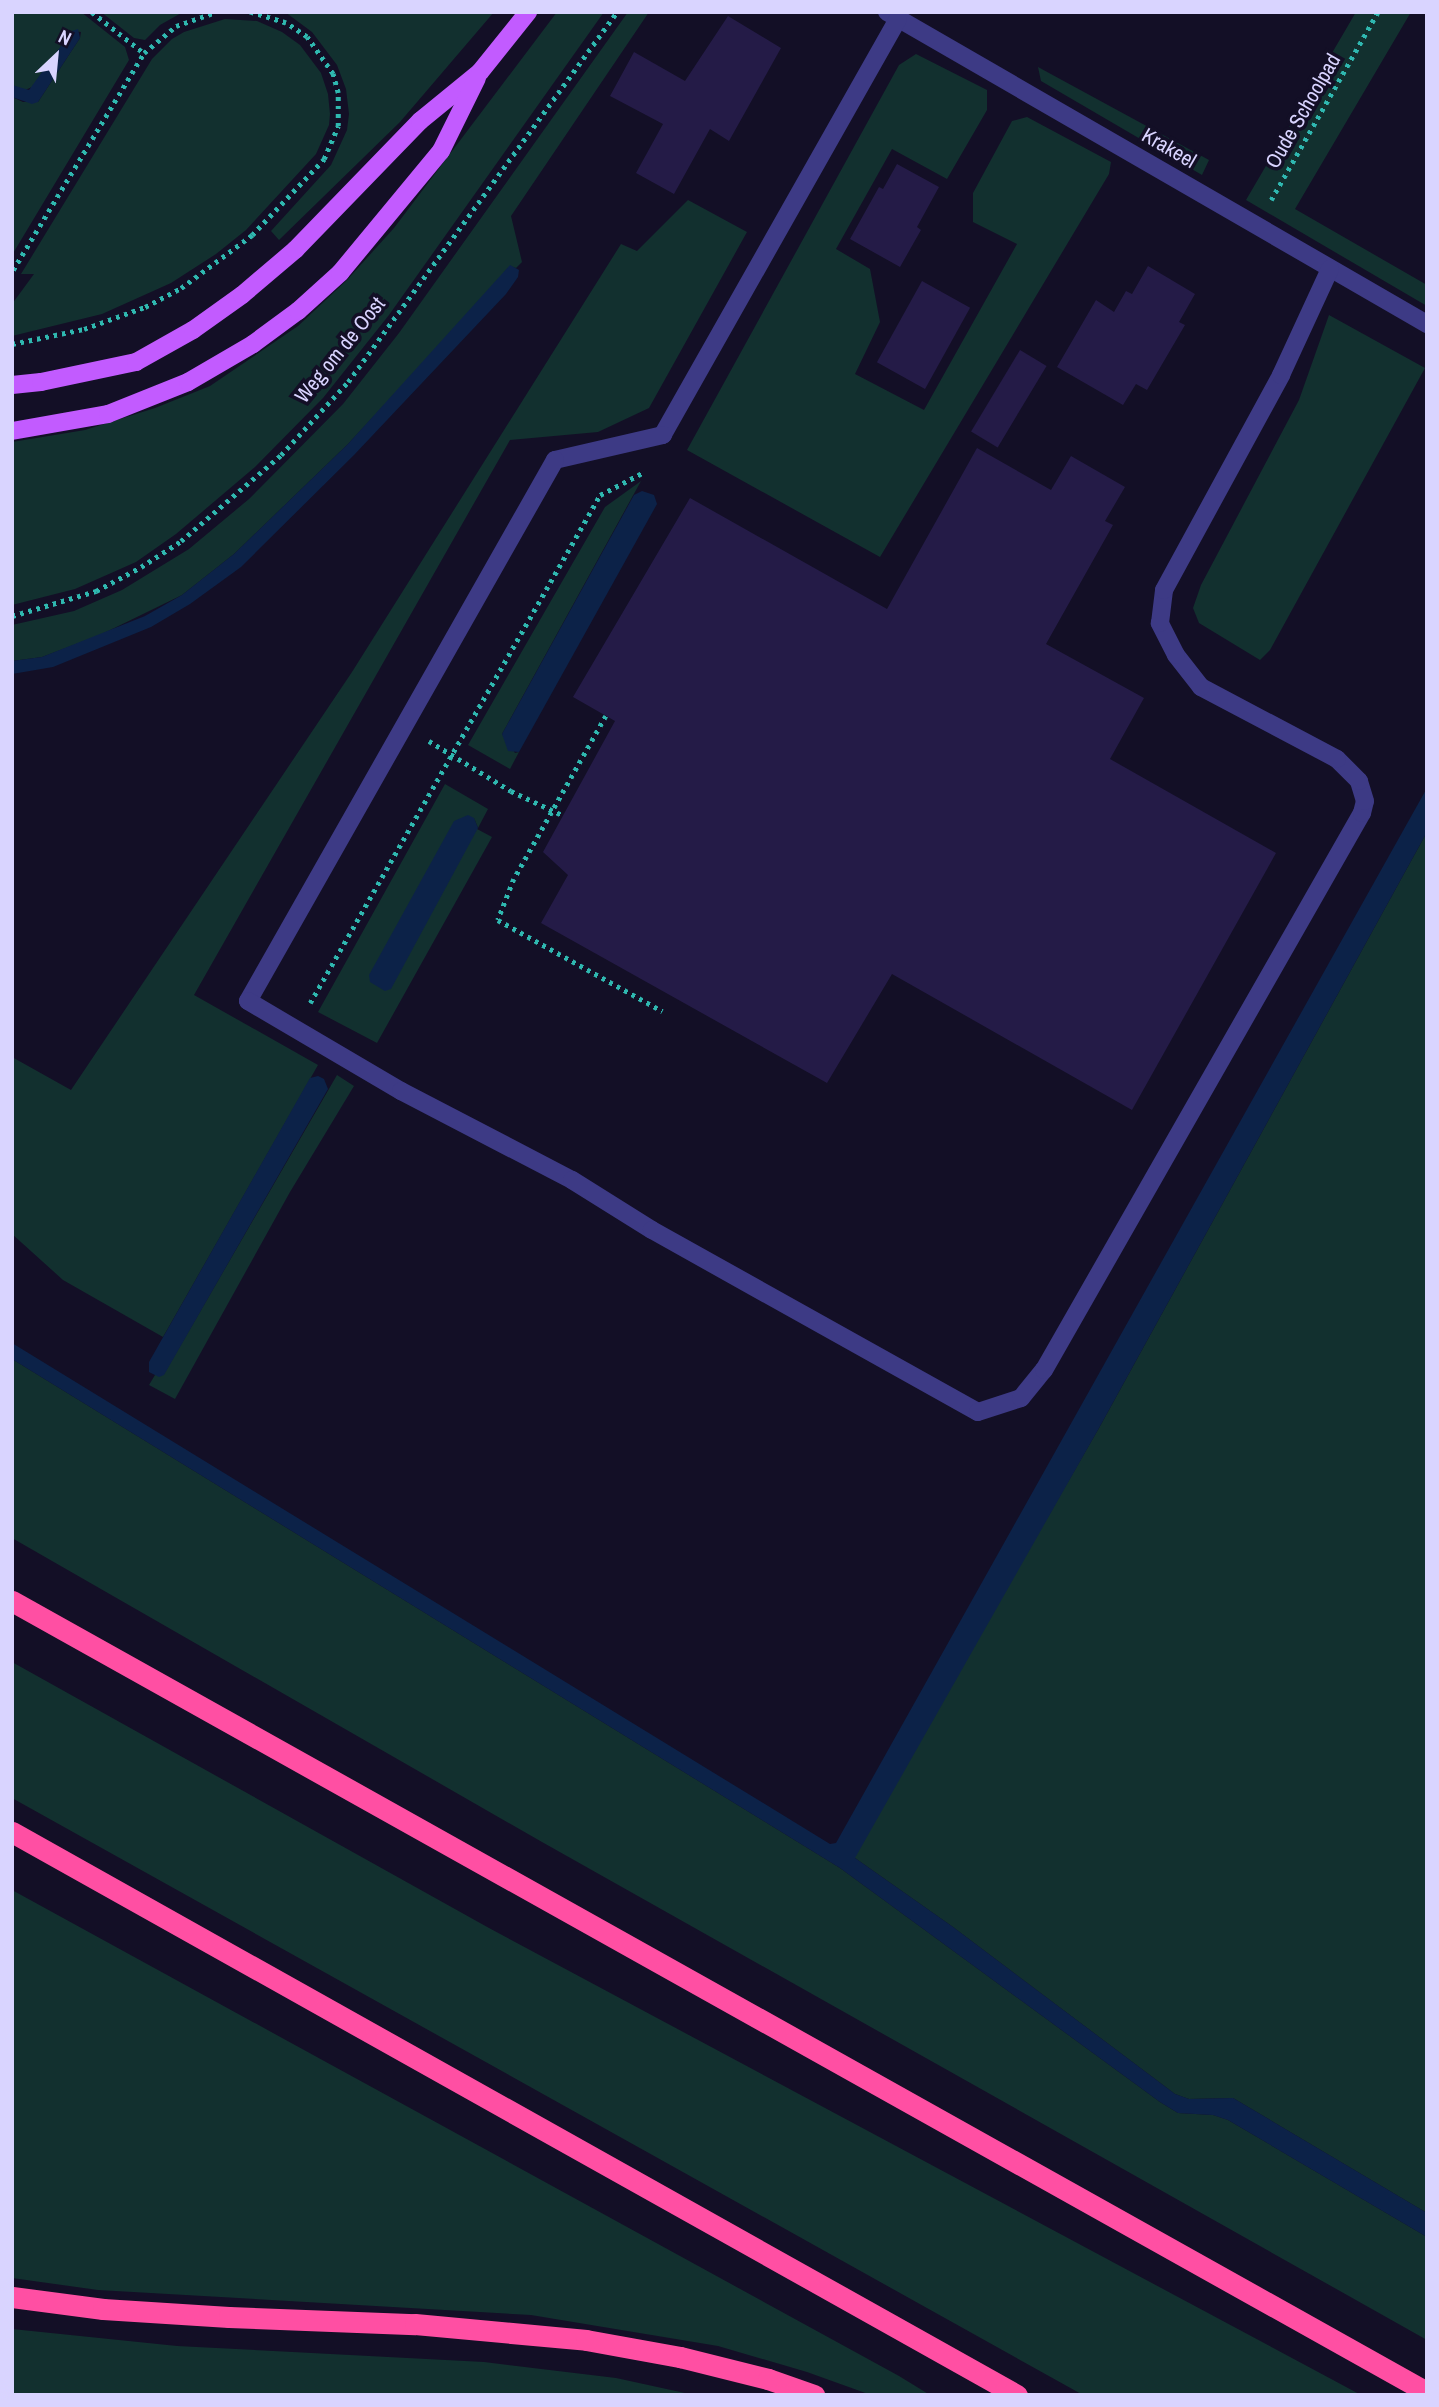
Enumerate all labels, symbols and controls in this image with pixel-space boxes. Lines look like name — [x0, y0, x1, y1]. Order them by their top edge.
north arrow — [21, 21, 91, 91]
text: N — [54, 23, 76, 51]
street label: Oude Schoolpad — [1260, 49, 1346, 173]
street label: Krakeel — [1137, 122, 1201, 174]
street label: Weg om de Oost — [290, 292, 390, 408]

